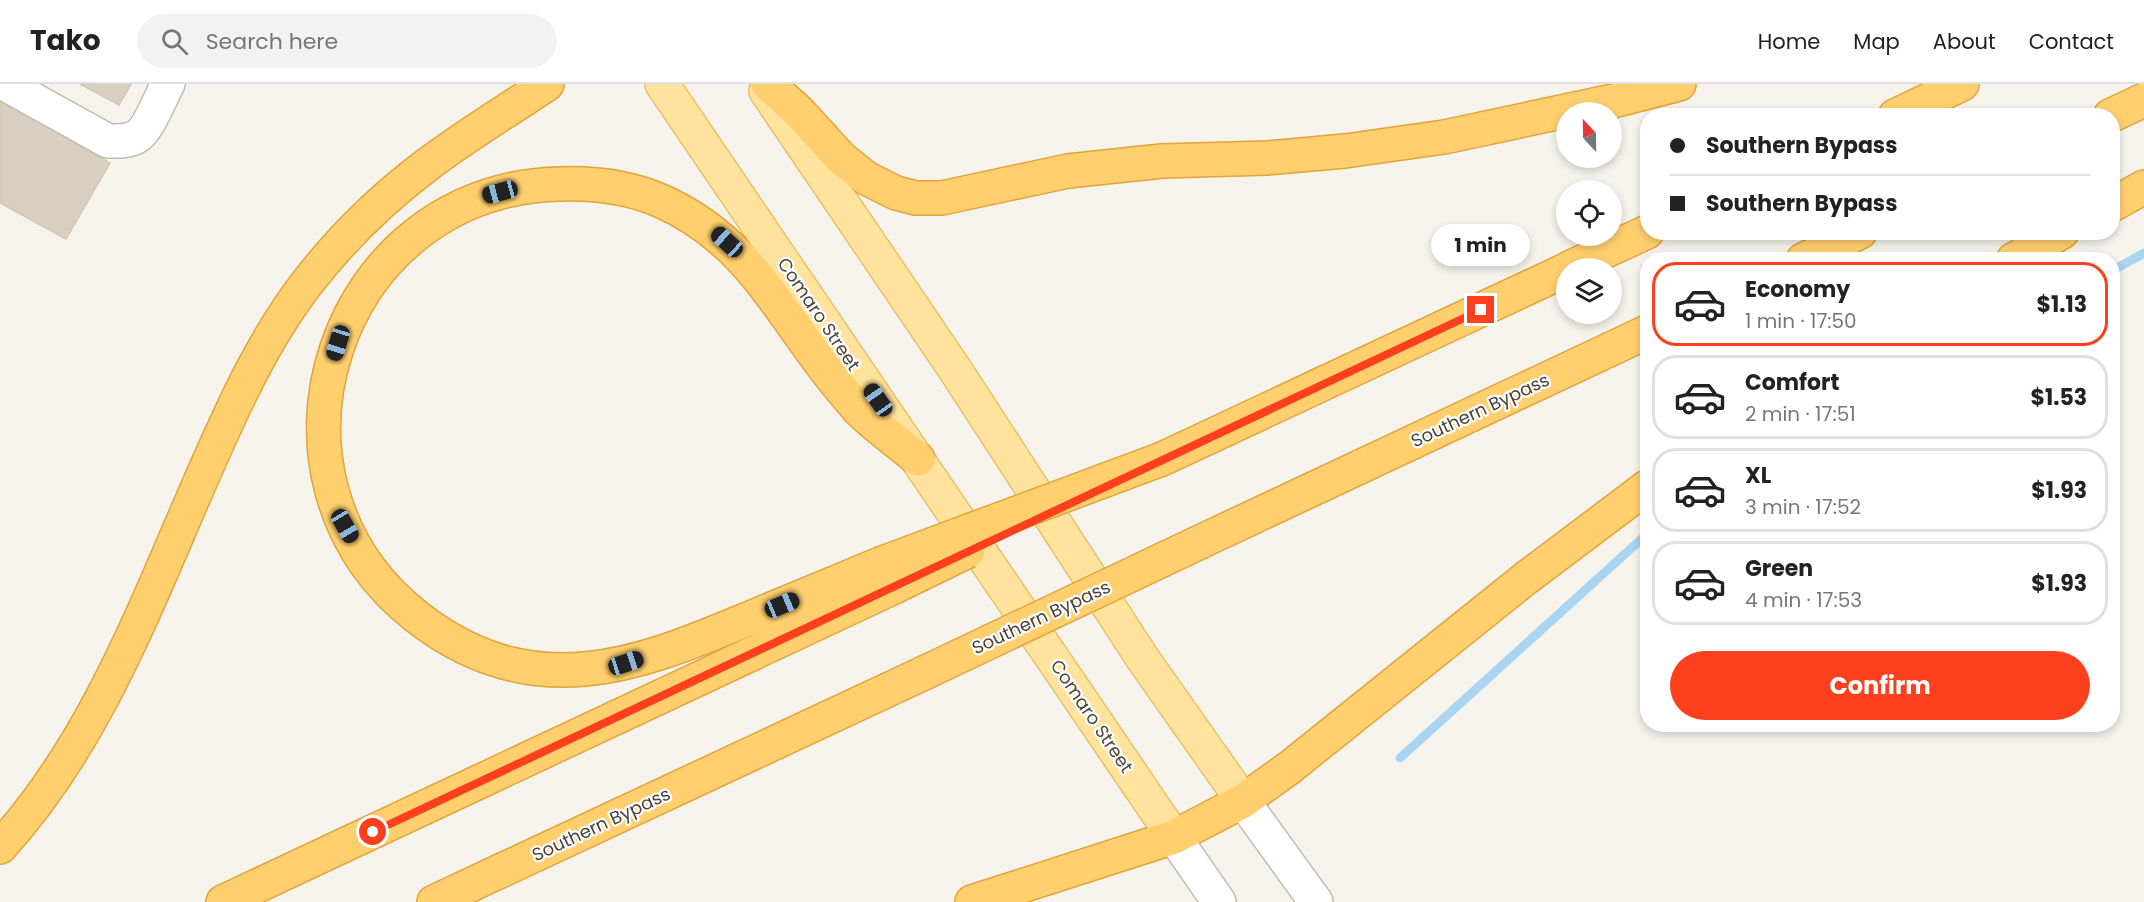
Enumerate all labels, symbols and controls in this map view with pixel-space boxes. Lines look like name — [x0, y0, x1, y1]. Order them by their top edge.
search box — [137, 14, 557, 68]
text: Tako — [30, 21, 101, 60]
icon: search — [158, 25, 191, 58]
text: Search here — [206, 26, 338, 57]
text: Home — [1758, 27, 1820, 56]
text: Map — [1853, 27, 1900, 56]
text: About — [1933, 27, 1996, 56]
text: Contact — [2029, 27, 2114, 56]
north arrow — [1556, 102, 1622, 168]
map controls — [1556, 102, 1622, 324]
text: Southern Bypass — [1706, 130, 1897, 161]
car — [480, 179, 520, 205]
button: locate — [1556, 180, 1622, 246]
text: Southern Bypass — [1706, 188, 1897, 219]
car — [708, 223, 746, 261]
callout: 1 min — [1432, 223, 1530, 265]
text: 1 min — [1454, 231, 1507, 259]
street label: Comaro Street — [772, 252, 866, 376]
button: layers — [1556, 258, 1622, 324]
text: Economy — [1745, 274, 1850, 305]
icon: car — [1673, 277, 1727, 331]
text: $1.13 — [2036, 289, 2087, 320]
route end — [1467, 296, 1494, 323]
text: 1 min · 17:50 — [1745, 307, 1857, 335]
car — [324, 323, 352, 363]
street label: Southern Bypass — [1407, 367, 1553, 453]
text: Comfort — [1745, 367, 1839, 398]
icon: car — [1673, 370, 1727, 424]
car — [860, 380, 896, 420]
text: $1.53 — [2030, 382, 2087, 413]
text: 2 min · 17:51 — [1745, 400, 1856, 428]
text: XL — [1745, 460, 1771, 491]
icon: car — [1673, 463, 1727, 517]
text: $1.93 — [2031, 475, 2087, 506]
text: 3 min · 17:52 — [1745, 493, 1861, 521]
car — [328, 506, 362, 546]
text: Green — [1745, 553, 1813, 584]
icon: car — [1673, 556, 1727, 610]
text: $1.93 — [2031, 568, 2087, 599]
street label: Southern Bypass — [968, 574, 1114, 660]
text: 4 min · 17:53 — [1745, 586, 1862, 614]
car — [762, 590, 802, 620]
car — [606, 649, 646, 677]
button: Confirm — [1670, 651, 2090, 720]
street label: Comaro Street — [1045, 654, 1139, 778]
street label: Southern Bypass — [528, 781, 674, 867]
route start — [359, 818, 386, 845]

